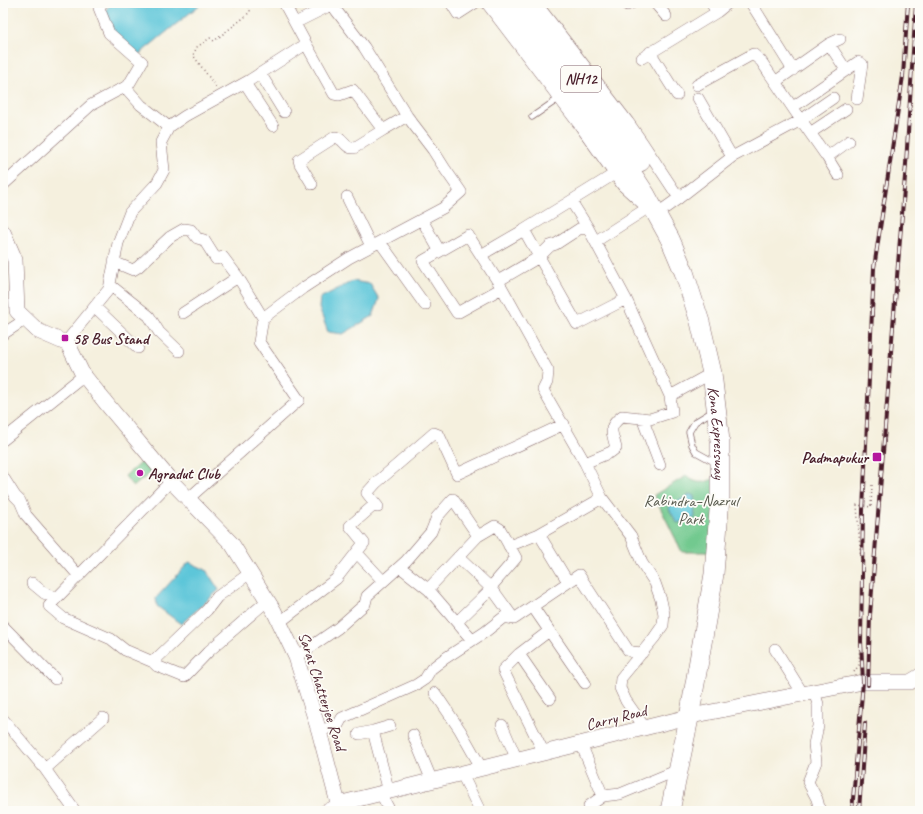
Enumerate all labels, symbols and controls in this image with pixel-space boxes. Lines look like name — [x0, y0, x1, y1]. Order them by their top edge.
road number: NH12 — [561, 66, 601, 92]
place label: 58 Bus Stand — [73, 329, 151, 349]
marker: 58 Bus Stand — [60, 333, 70, 343]
street label: Kona Expressway — [703, 386, 729, 481]
place label: Padmapukur — [801, 448, 870, 468]
marker: Padmapukur — [871, 451, 883, 463]
place label: Agradut Club — [148, 464, 222, 484]
marker: Agradut Club — [135, 468, 145, 478]
park label: Rabindra–Nazrul Park — [644, 491, 741, 529]
street label: Sarat Chatterjee Road — [293, 630, 351, 756]
street label: Carry Road — [584, 700, 651, 735]

